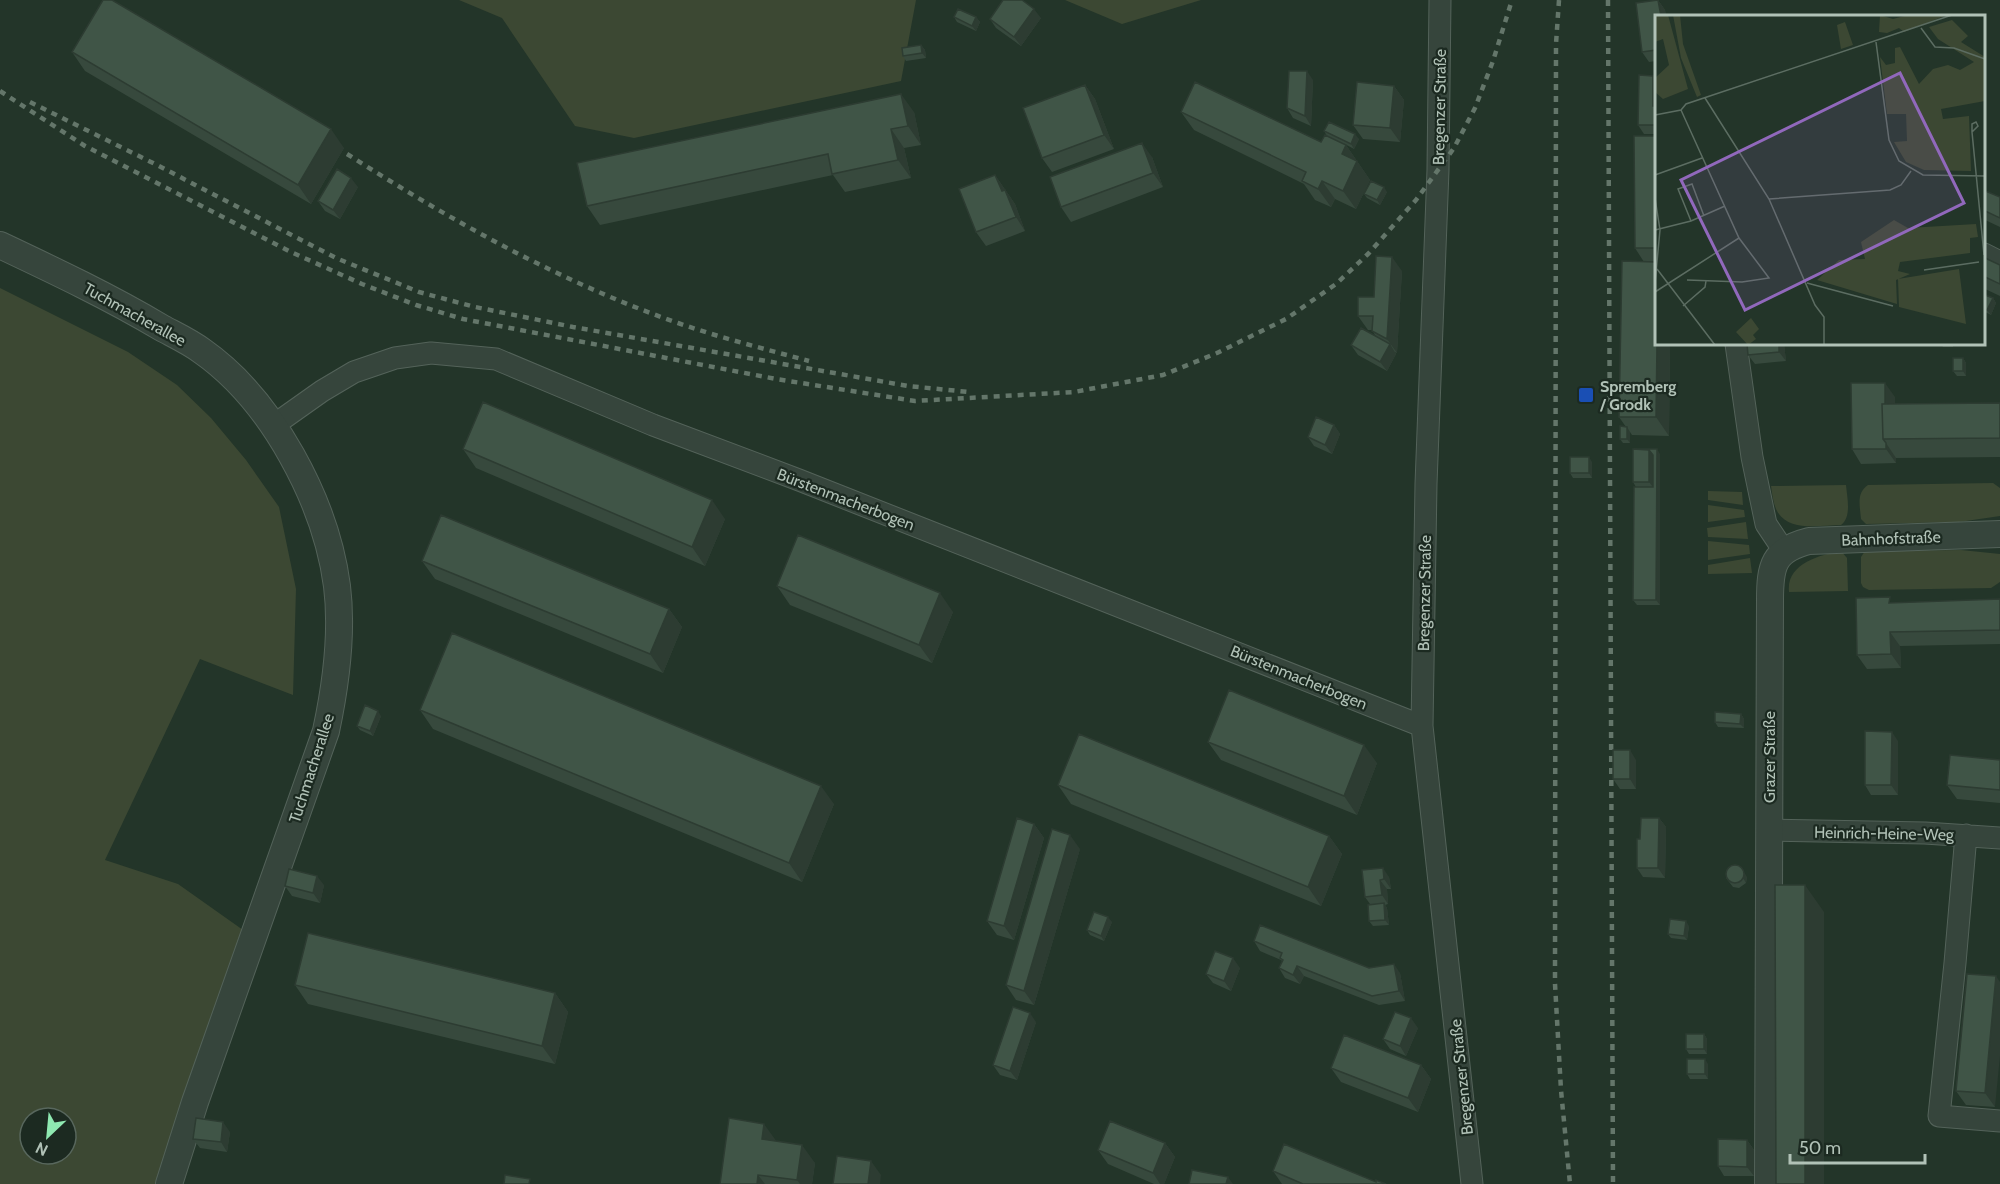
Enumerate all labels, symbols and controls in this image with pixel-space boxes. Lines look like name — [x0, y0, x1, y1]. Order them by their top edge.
inset map — [1655, 15, 1985, 345]
street label: Bregenzer Straße — [1429, 49, 1450, 165]
street label: Tuchmacherallee — [80, 279, 189, 350]
place label: Spremberg / Grodk — [1599, 377, 1676, 414]
marker: Spremberg / Grodk — [1577, 386, 1595, 404]
street label: Bürstenmacherbogen — [774, 464, 917, 534]
street label: Bahnhofstraße — [1841, 527, 1941, 550]
street label: Bregenzer Straße — [1414, 535, 1435, 651]
street label: Bürstenmacherbogen — [1228, 641, 1370, 714]
street label: Tuchmacherallee — [285, 711, 338, 825]
street label: Grazer Straße — [1760, 711, 1779, 803]
street label: Heinrich-Heine-Weg — [1814, 823, 1955, 844]
street label: Bregenzer Straße — [1446, 1018, 1477, 1136]
north arrow — [18, 1106, 78, 1166]
scale bar — [1790, 1127, 1925, 1165]
text: 50 m — [1799, 1137, 1841, 1159]
text: N — [32, 1138, 51, 1160]

